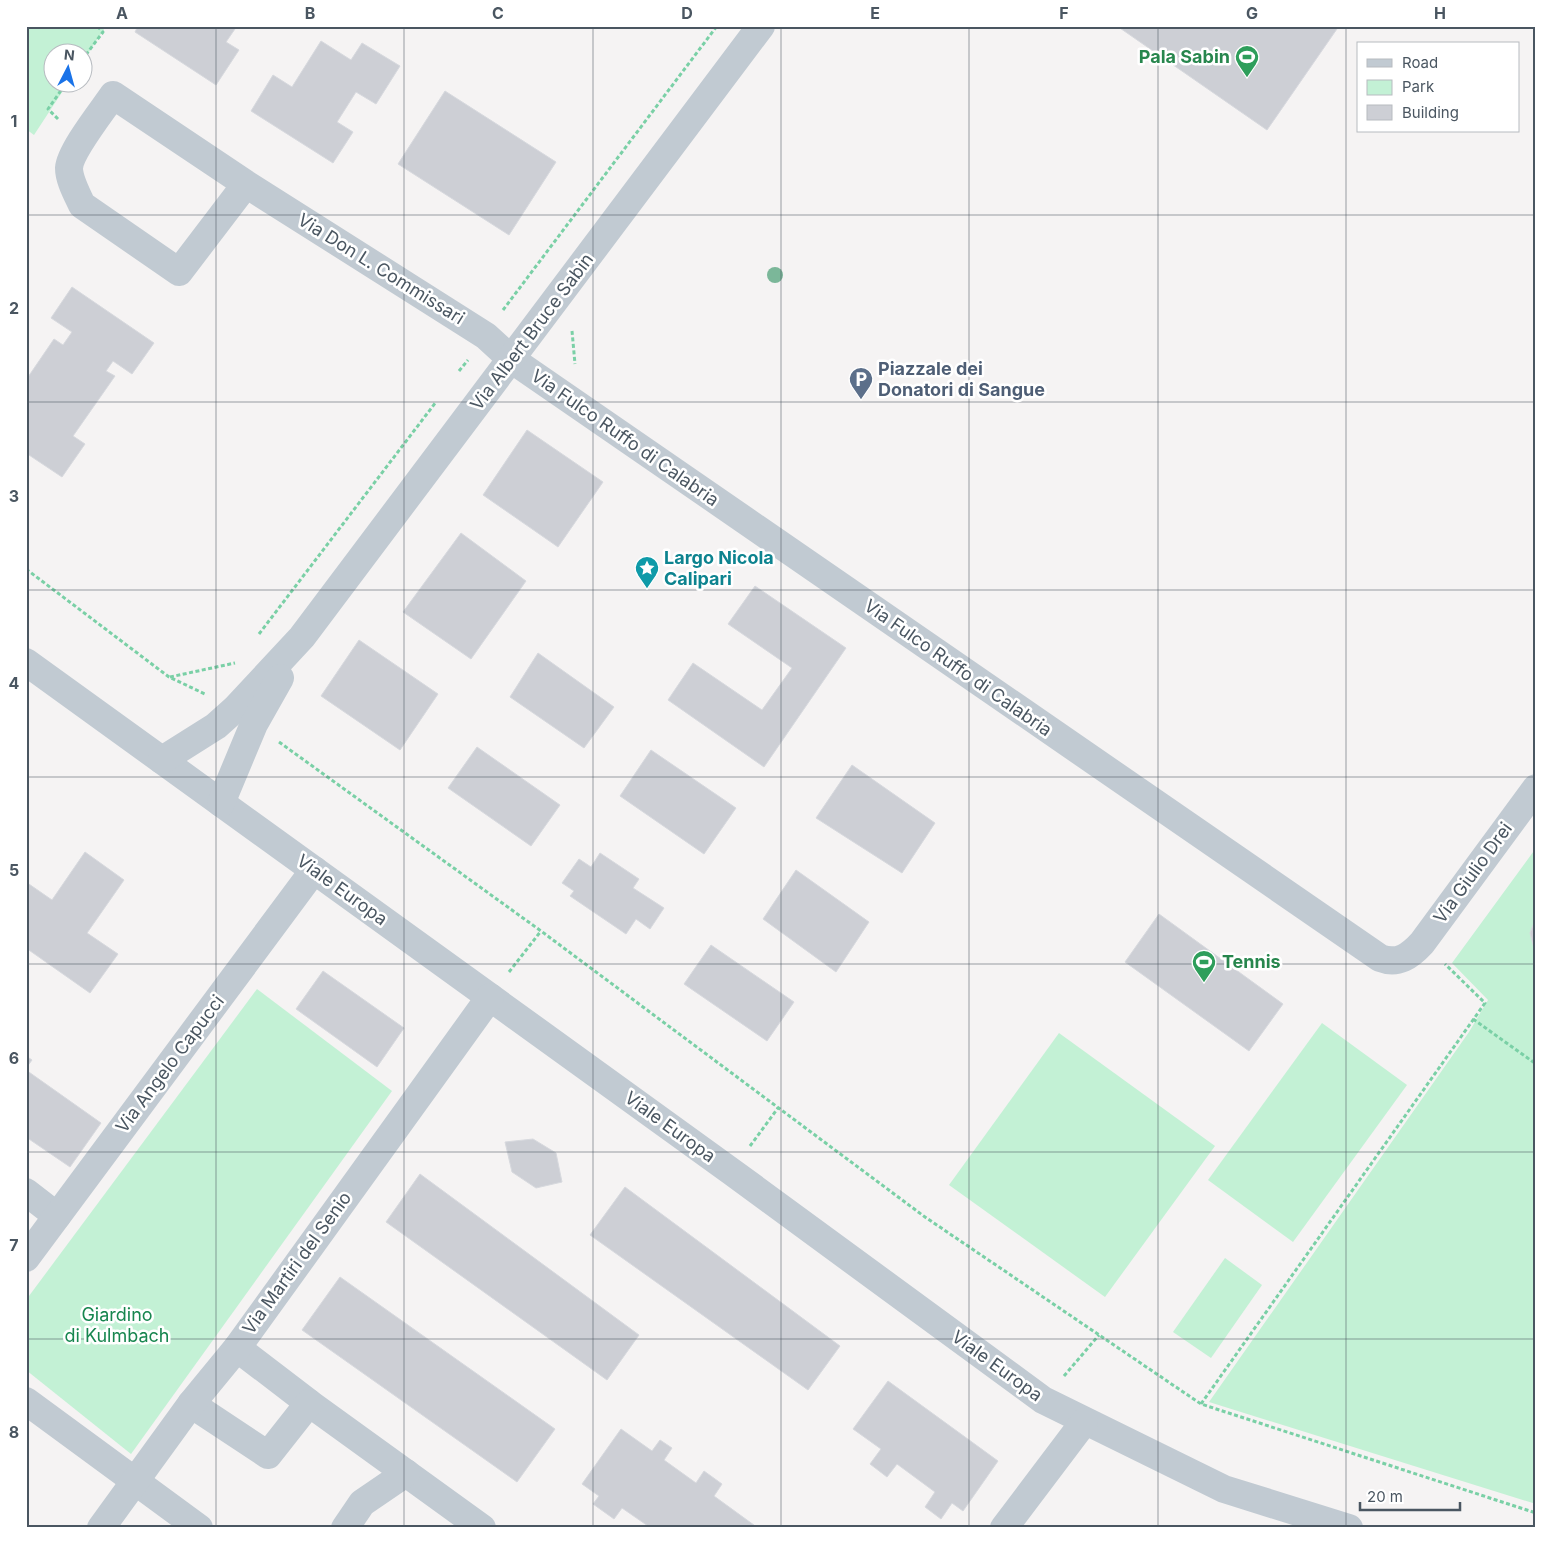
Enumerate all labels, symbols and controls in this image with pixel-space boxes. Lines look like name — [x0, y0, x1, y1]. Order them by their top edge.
text: A — [116, 3, 128, 23]
text: B — [305, 3, 315, 23]
text: C — [492, 3, 504, 23]
text: D — [681, 3, 693, 23]
text: E — [870, 3, 880, 23]
text: F — [1059, 3, 1069, 23]
text: G — [1246, 3, 1258, 23]
text: H — [1434, 3, 1446, 23]
north arrow — [42, 42, 92, 92]
legend — [1357, 42, 1520, 132]
sports icon: Pala Sabin — [1234, 44, 1260, 78]
text: N — [63, 46, 76, 64]
place label: Pala Sabin — [1139, 46, 1230, 67]
text: Road — [1402, 53, 1438, 72]
text: Park — [1402, 77, 1435, 96]
text: Building — [1402, 103, 1459, 122]
text: 1 — [11, 111, 17, 131]
street label: Via Don L. Commissari — [294, 209, 468, 328]
street label: Via Albert Bruce Sabin — [466, 249, 597, 414]
text: 2 — [9, 298, 19, 318]
place label: Piazzale dei Donatori di Sangue — [878, 358, 1045, 400]
street label: Via Fulco Ruffo di Calabria — [528, 365, 723, 510]
parking icon: Piazzale dei Donatori di Sangue — [848, 366, 874, 400]
text: 3 — [9, 486, 19, 506]
place label: Largo Nicola Calipari — [664, 547, 774, 589]
place icon: Largo Nicola Calipari — [634, 555, 660, 589]
street label: Via Fulco Ruffo di Calabria — [861, 595, 1056, 740]
text: 4 — [9, 673, 20, 693]
street label: Via Giulio Drei — [1429, 818, 1516, 927]
street label: Viale Europa — [293, 850, 392, 929]
text: 5 — [9, 860, 19, 880]
sports icon: Tennis — [1191, 949, 1217, 983]
place label: Tennis — [1222, 951, 1281, 972]
street label: Via Angelo Capucci — [111, 991, 228, 1137]
text: 6 — [9, 1048, 19, 1068]
street label: Viale Europa — [621, 1087, 720, 1166]
street label: Via Martiri del Senio — [238, 1187, 355, 1338]
text: 7 — [9, 1235, 19, 1255]
park label: Giardino di Kulmbach — [65, 1304, 169, 1346]
street label: Viale Europa — [948, 1326, 1047, 1405]
text: 8 — [9, 1422, 19, 1442]
scale bar — [1360, 1479, 1460, 1511]
text: 20 m — [1367, 1487, 1403, 1506]

